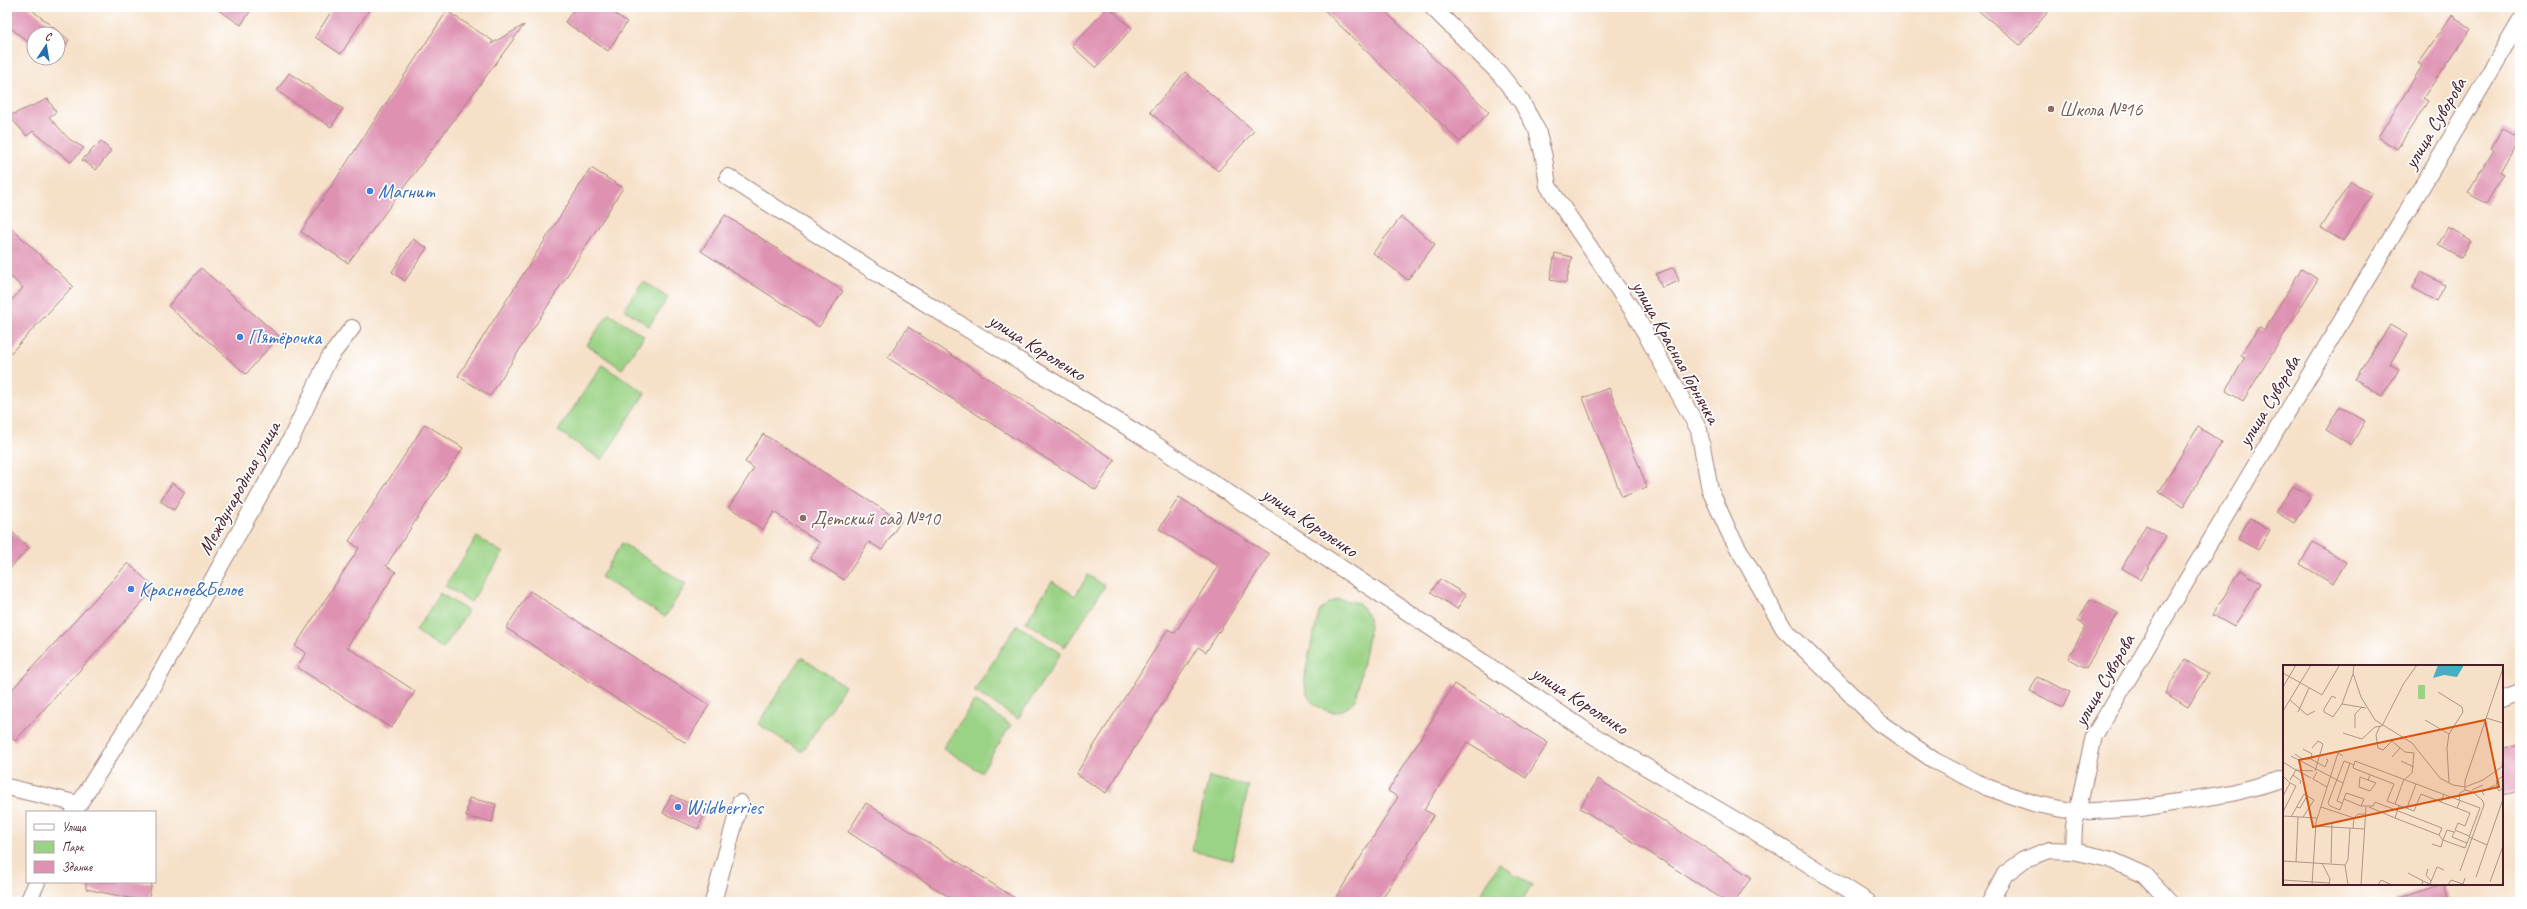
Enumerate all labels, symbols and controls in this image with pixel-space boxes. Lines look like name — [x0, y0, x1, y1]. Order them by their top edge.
north arrow — [26, 26, 66, 66]
text: С — [44, 29, 54, 44]
street label: улица Суворова — [2398, 72, 2473, 174]
place label: Школа №16 — [2059, 97, 2143, 122]
marker: Школа №16 — [2046, 104, 2056, 114]
place label: Магнит — [378, 179, 436, 204]
marker: Магнит — [365, 186, 375, 196]
street label: улица Красная Горнячка — [1626, 275, 1727, 430]
street label: улица Короленко — [983, 307, 1091, 387]
place label: Пятёрочка — [248, 325, 323, 350]
marker: Пятёрочка — [235, 332, 245, 342]
street label: улица Суворова — [2232, 350, 2307, 452]
street label: Международная улица — [192, 415, 287, 559]
street label: улица Короленко — [1257, 480, 1363, 563]
place label: Детский сад №10 — [811, 506, 942, 531]
marker: Детский сад №10 — [798, 513, 808, 523]
place label: Красное&Белое — [139, 577, 244, 602]
marker: Красное&Белое — [126, 584, 136, 594]
street label: улица Суворова — [2067, 628, 2141, 731]
street label: улица Короленко — [1526, 659, 1633, 741]
inset map — [2283, 665, 2503, 885]
place label: Wildberries — [686, 795, 765, 820]
marker: Wildberries — [673, 802, 683, 812]
legend — [26, 811, 156, 883]
text: Улица — [62, 819, 87, 835]
text: Парк — [62, 839, 85, 855]
text: Здание — [62, 859, 93, 875]

